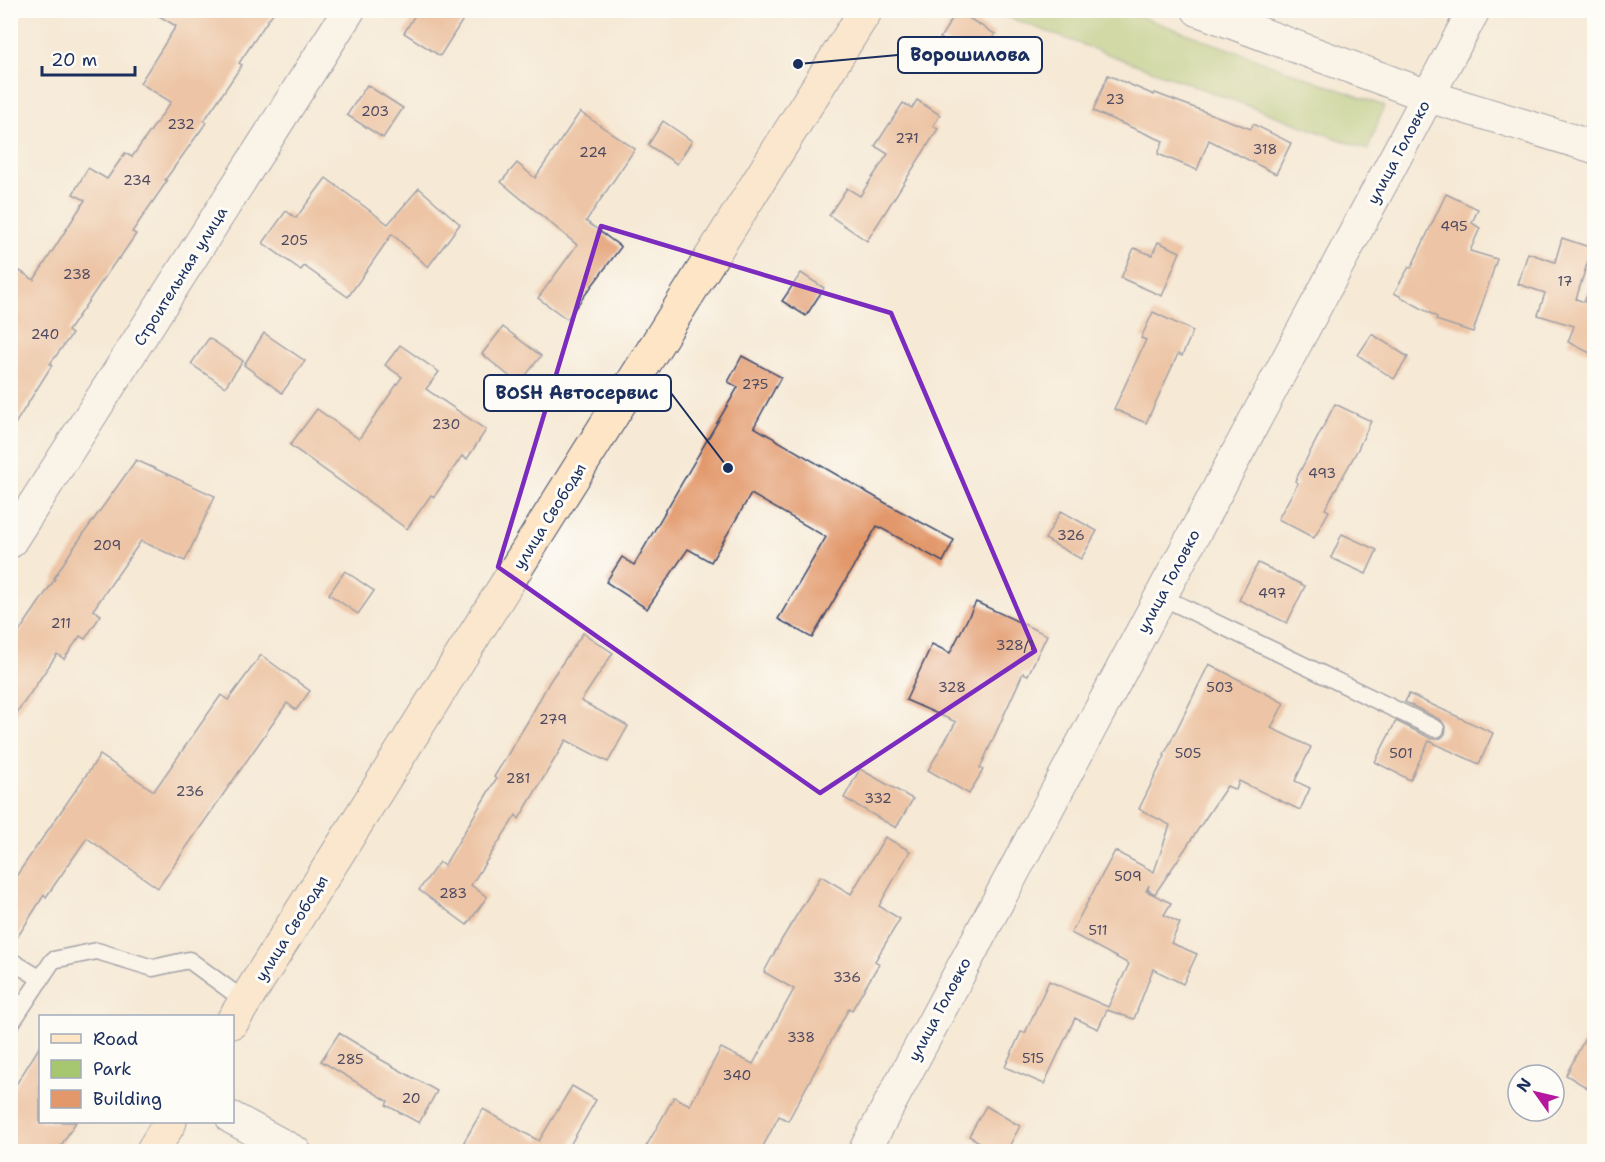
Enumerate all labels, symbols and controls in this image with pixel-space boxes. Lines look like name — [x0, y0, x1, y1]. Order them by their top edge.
callout: Ворошилова — [898, 37, 1042, 73]
scale bar — [42, 39, 135, 77]
text: Ворошилова — [910, 43, 1031, 67]
text: 20 m — [51, 48, 97, 72]
house number: 23 — [1106, 90, 1124, 108]
street label: улица Головко — [1362, 97, 1435, 208]
house number: 203 — [361, 102, 389, 120]
house number: 232 — [167, 115, 195, 133]
house number: 271 — [895, 129, 919, 147]
house number: 318 — [1253, 140, 1277, 158]
house number: 224 — [579, 143, 607, 161]
house number: 234 — [123, 171, 151, 189]
street label: Строительная улица — [129, 202, 232, 350]
house number: 495 — [1440, 217, 1468, 235]
house number: 205 — [280, 231, 308, 249]
house number: 238 — [63, 265, 91, 283]
house number: 17 — [1558, 272, 1572, 290]
house number: 240 — [31, 325, 59, 343]
callout: BOSH Автосервис — [484, 375, 671, 411]
house number: 275 — [742, 375, 768, 393]
text: BOSH Автосервис — [495, 381, 659, 405]
house number: 230 — [432, 415, 460, 433]
street label: улица Свободы — [508, 459, 591, 573]
house number: 493 — [1308, 464, 1336, 482]
house number: 326 — [1057, 526, 1085, 544]
street label: улица Головко — [1132, 526, 1205, 637]
house number: 209 — [93, 536, 121, 554]
house number: 497 — [1258, 584, 1286, 602]
house number: 211 — [51, 614, 71, 632]
house number: 328/1 — [996, 636, 1034, 654]
house number: 328 — [938, 678, 966, 696]
house number: 503 — [1206, 678, 1234, 696]
house number: 279 — [539, 710, 567, 728]
house number: 505 — [1175, 744, 1201, 762]
house number: 501 — [1389, 744, 1413, 762]
house number: 281 — [506, 769, 530, 787]
house number: 236 — [176, 782, 204, 800]
house number: 332 — [864, 789, 892, 807]
house number: 509 — [1114, 867, 1142, 885]
street label: улица Свободы — [250, 871, 333, 985]
house number: 283 — [439, 884, 467, 902]
house number: 511 — [1088, 921, 1108, 939]
street label: улица Головко — [903, 954, 976, 1065]
house number: 336 — [833, 968, 861, 986]
legend — [39, 1015, 234, 1123]
text: Road — [93, 1027, 138, 1051]
house number: 338 — [787, 1028, 815, 1046]
house number: 515 — [1022, 1049, 1044, 1067]
house number: 285 — [336, 1050, 364, 1068]
text: Park — [93, 1057, 132, 1081]
north arrow — [1506, 1063, 1566, 1123]
house number: 340 — [723, 1066, 751, 1084]
text: N — [1512, 1074, 1536, 1096]
text: Building — [93, 1087, 162, 1111]
house number: 20 — [401, 1089, 421, 1107]

